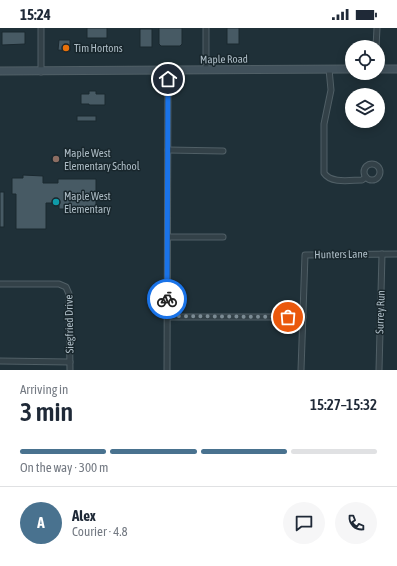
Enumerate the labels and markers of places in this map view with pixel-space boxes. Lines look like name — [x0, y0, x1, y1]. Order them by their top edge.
place label: Tim Hortons — [74, 42, 123, 54]
marker: Tim Hortons — [61, 43, 71, 53]
pin — [151, 62, 185, 96]
place label: Maple West Elementary School — [64, 147, 140, 172]
marker: Maple West Elementary School — [51, 154, 61, 164]
place label: Maple West Elementary — [64, 190, 111, 215]
marker: Maple West Elementary — [51, 197, 61, 207]
pin — [271, 300, 305, 334]

